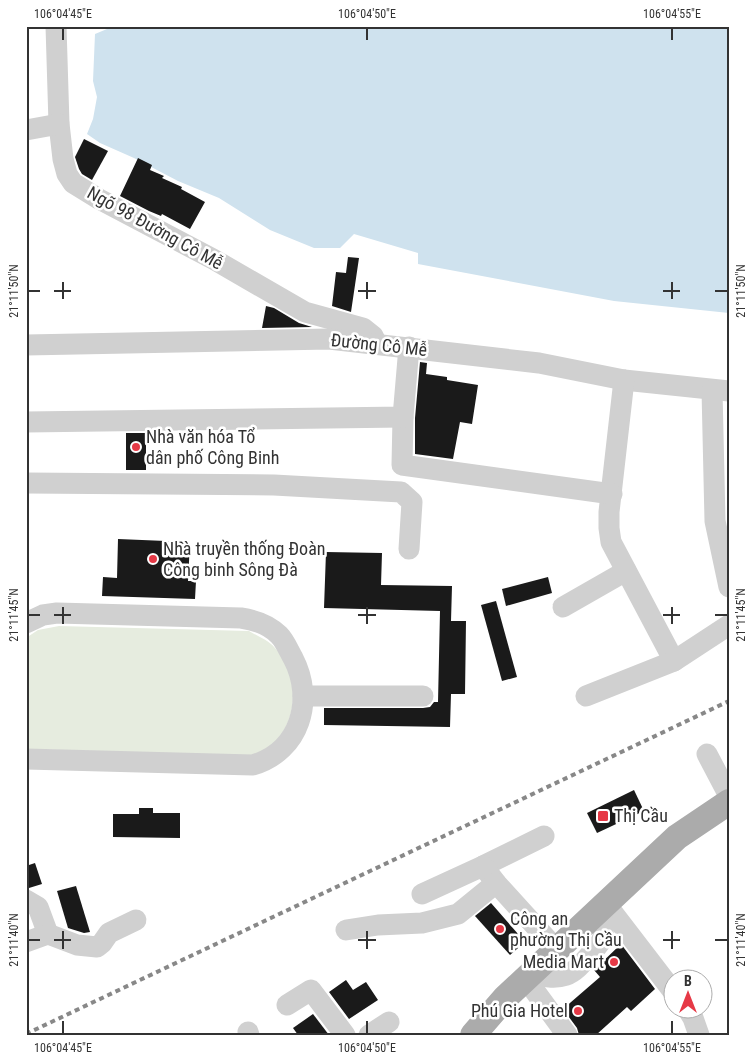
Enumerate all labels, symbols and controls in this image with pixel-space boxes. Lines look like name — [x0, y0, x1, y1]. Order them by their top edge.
text: 106°04'45"E — [34, 7, 92, 21]
text: 106°04'50"E — [338, 7, 396, 21]
text: 106°04'55"E — [643, 7, 701, 21]
street label: Ngõ 98 Đường Cô Mễ — [84, 182, 227, 274]
text: 21°11'50"N — [7, 264, 21, 318]
text: 21°11'50"N — [734, 264, 748, 318]
street label: Đường Cô Mễ — [330, 329, 428, 360]
place label: Nhà văn hóa Tổ dân phố Công Binh — [146, 426, 279, 468]
marker: Nhà văn hóa Tổ dân phố Công Binh — [130, 441, 142, 453]
place label: Nhà truyền thống Đoàn Công binh Sông Đà — [163, 538, 325, 580]
marker: Nhà truyền thống Đoàn Công binh Sông Đà — [147, 553, 159, 565]
text: 21°11'45"N — [7, 588, 21, 642]
text: 21°11'45"N — [734, 588, 748, 642]
place label: Thị Cầu — [614, 805, 668, 826]
marker: Thị Cầu — [596, 809, 610, 823]
place label: Công an phường Thị Cầu — [510, 908, 622, 950]
text: 21°11'40"N — [7, 913, 21, 967]
text: 21°11'40"N — [734, 913, 748, 967]
marker: Công an phường Thị Cầu — [494, 923, 506, 935]
place label: Media Mart — [523, 951, 604, 972]
marker: Media Mart — [608, 956, 620, 968]
north arrow — [662, 968, 712, 1018]
text: B — [684, 973, 692, 989]
place label: Phú Gia Hotel — [471, 1000, 568, 1021]
marker: Phú Gia Hotel — [572, 1005, 584, 1017]
text: 106°04'45"E — [34, 1041, 92, 1055]
text: 106°04'50"E — [338, 1041, 396, 1055]
text: 106°04'55"E — [643, 1041, 701, 1055]

